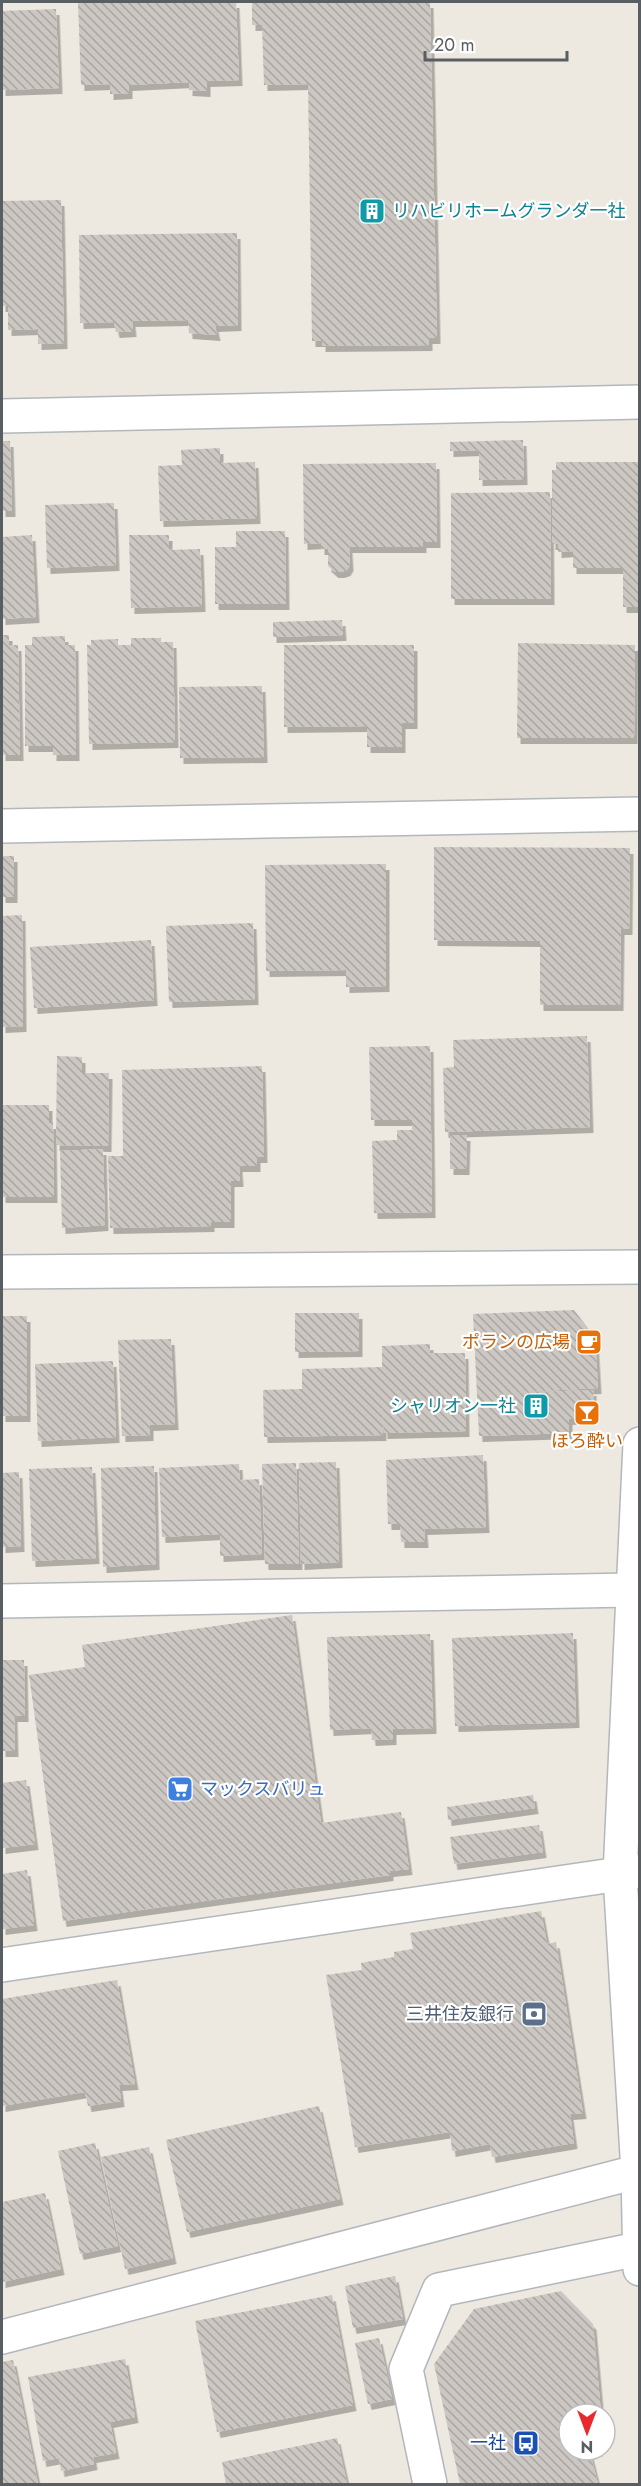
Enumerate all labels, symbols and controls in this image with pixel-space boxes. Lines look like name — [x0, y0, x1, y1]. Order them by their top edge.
scale bar — [425, 24, 568, 62]
text: 20 m — [434, 32, 474, 58]
building icon: リハビリホームグランダ一社 — [357, 196, 387, 226]
place label: リハビリホームグランダ一社 — [392, 198, 625, 224]
cafe icon: ポランの広場 — [574, 1327, 604, 1357]
place label: ポランの広場 — [462, 1329, 570, 1355]
building icon: シャリオン一社 — [521, 1391, 551, 1421]
place label: シャリオン一社 — [390, 1393, 516, 1419]
bar icon: ほろ酔い — [572, 1398, 602, 1428]
place label: ほろ酔い — [551, 1428, 623, 1454]
supermarket icon: マックスバリュ — [165, 1774, 195, 1804]
place label: マックスバリュ — [200, 1776, 325, 1802]
bank icon: 三井住友銀行 — [519, 1999, 549, 2029]
place label: 三井住友銀行 — [406, 2001, 514, 2027]
north arrow — [557, 2402, 617, 2462]
bus stop icon: 一社 — [511, 2428, 541, 2458]
place label: 一社 — [470, 2430, 506, 2456]
text: N — [581, 2435, 593, 2458]

